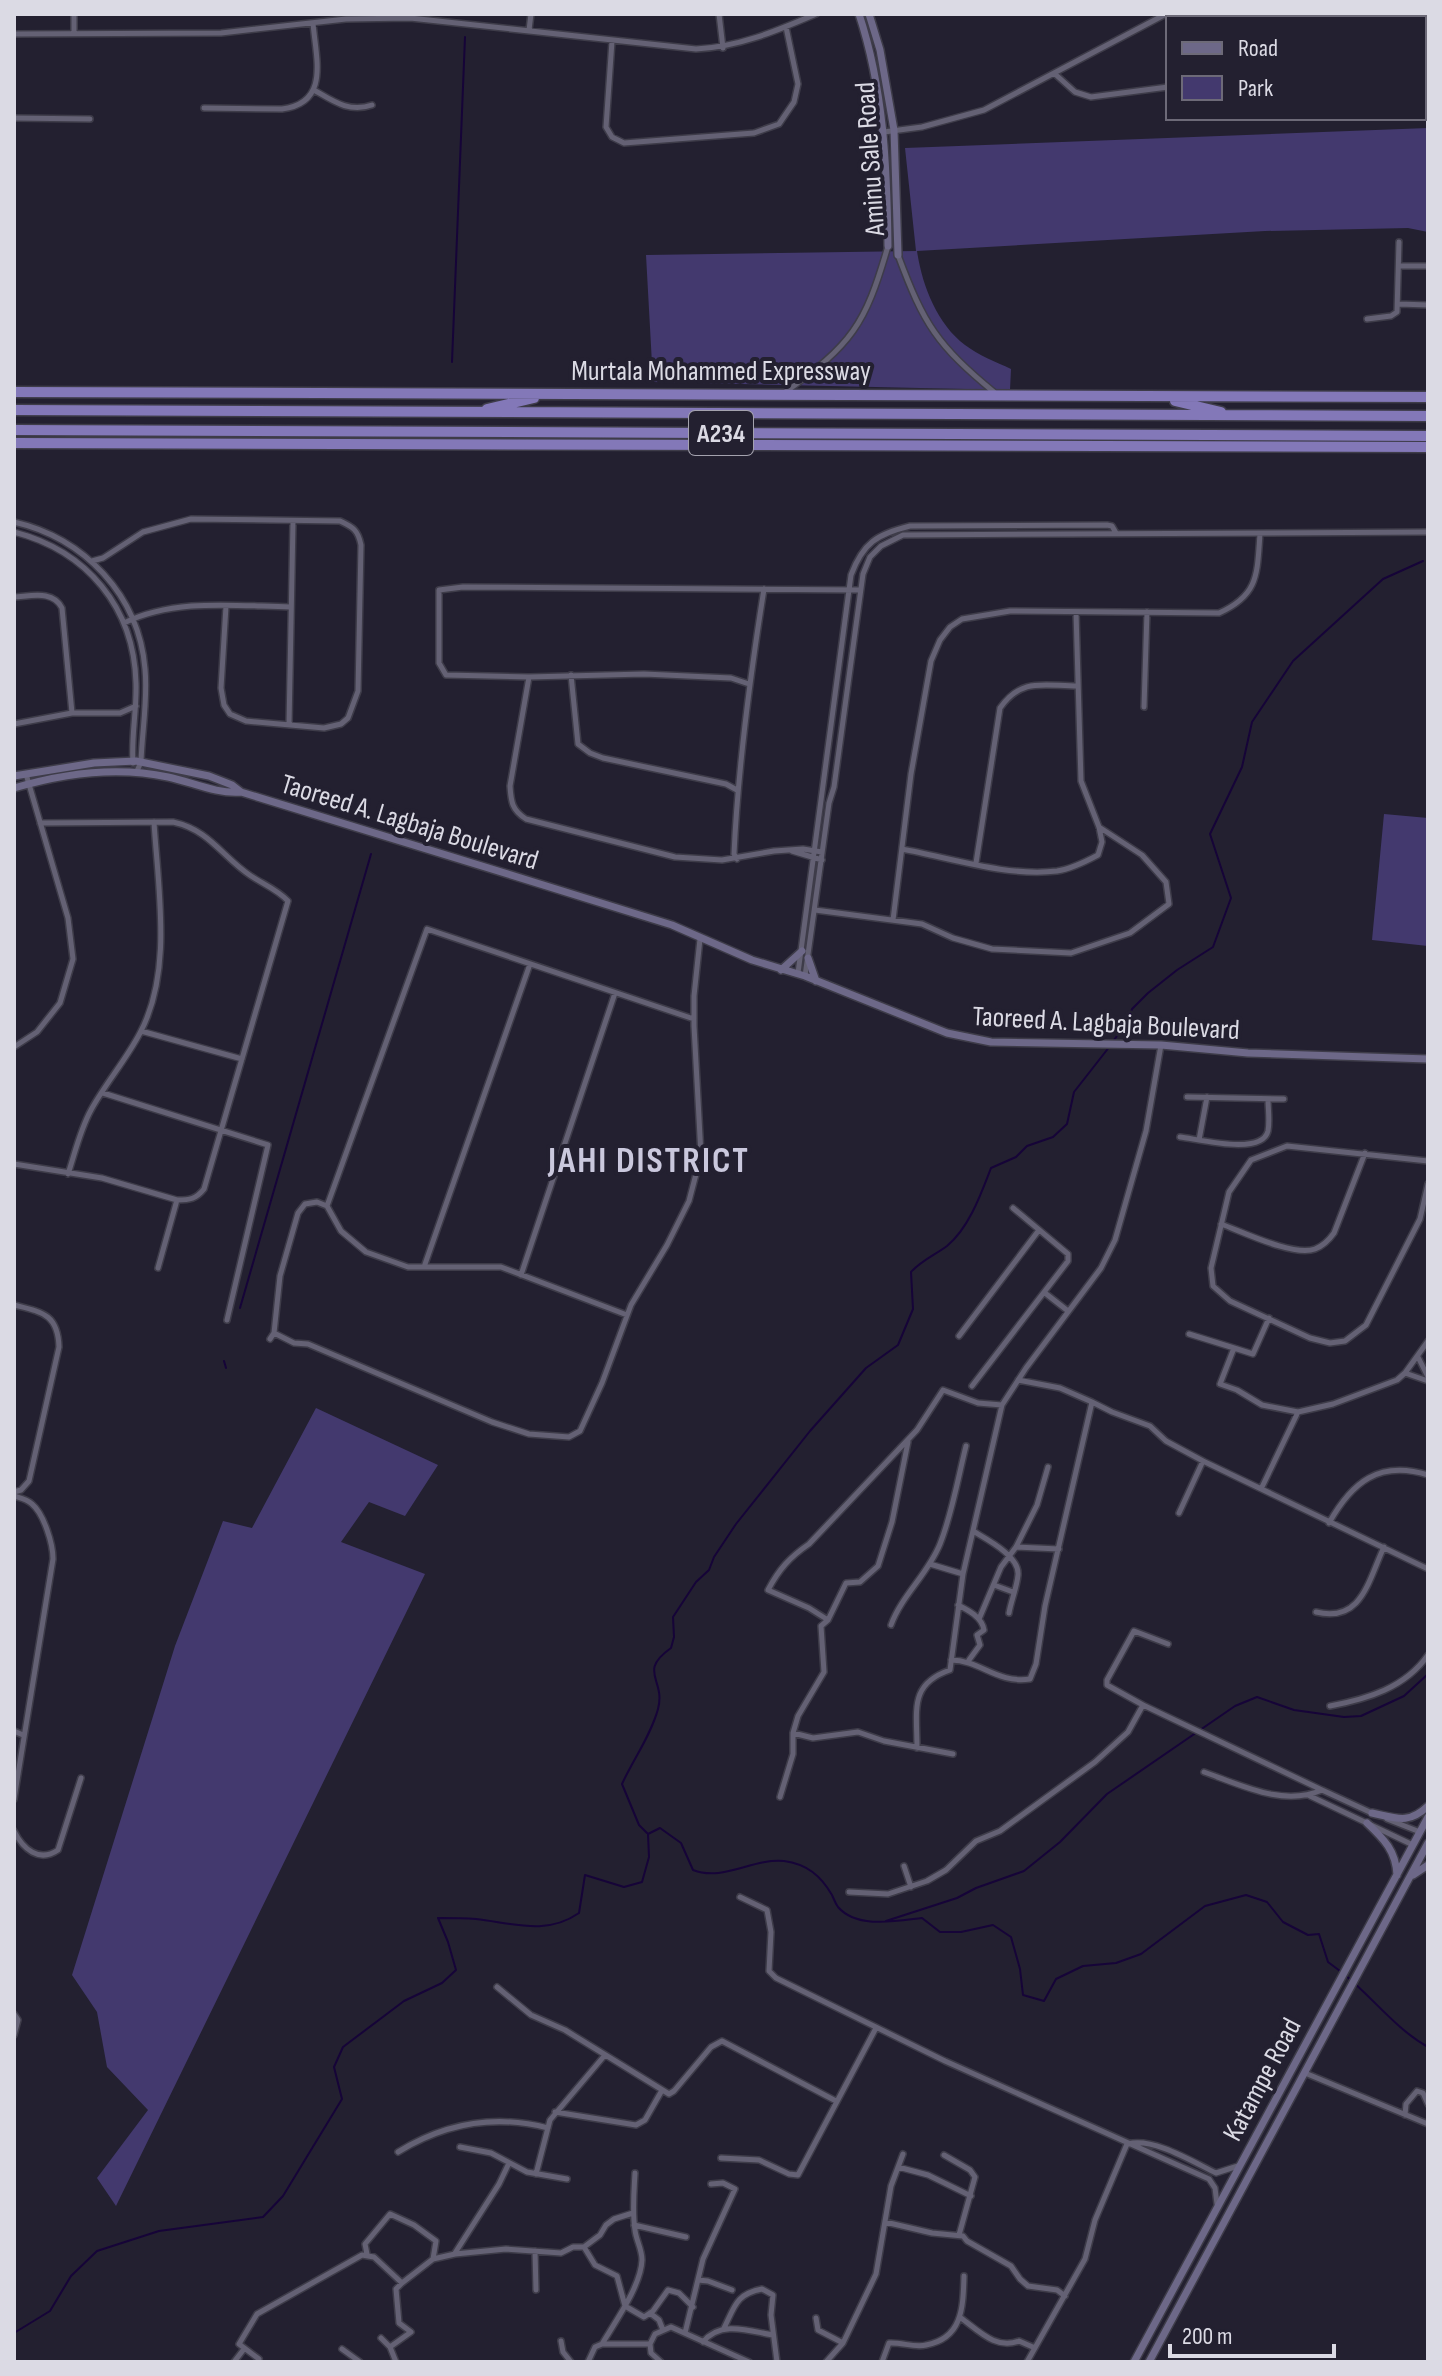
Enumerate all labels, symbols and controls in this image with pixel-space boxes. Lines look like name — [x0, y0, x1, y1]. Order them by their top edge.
legend — [1166, 16, 1426, 120]
text: Road — [1238, 34, 1278, 63]
text: Park — [1238, 74, 1273, 103]
street label: Aminu Sale Road — [849, 81, 892, 238]
street label: Murtala Mohammed Expressway — [571, 355, 871, 388]
road number: A234 — [689, 411, 753, 455]
street label: Taoreed A. Lagbaja Boulevard — [277, 768, 542, 877]
street label: Taoreed A. Lagbaja Boulevard — [971, 1000, 1240, 1047]
district label: JAHI DISTRICT — [547, 1140, 750, 1183]
street label: Katampe Road — [1216, 2013, 1308, 2147]
scale bar — [1170, 2308, 1334, 2358]
text: 200 m — [1182, 2322, 1233, 2351]

